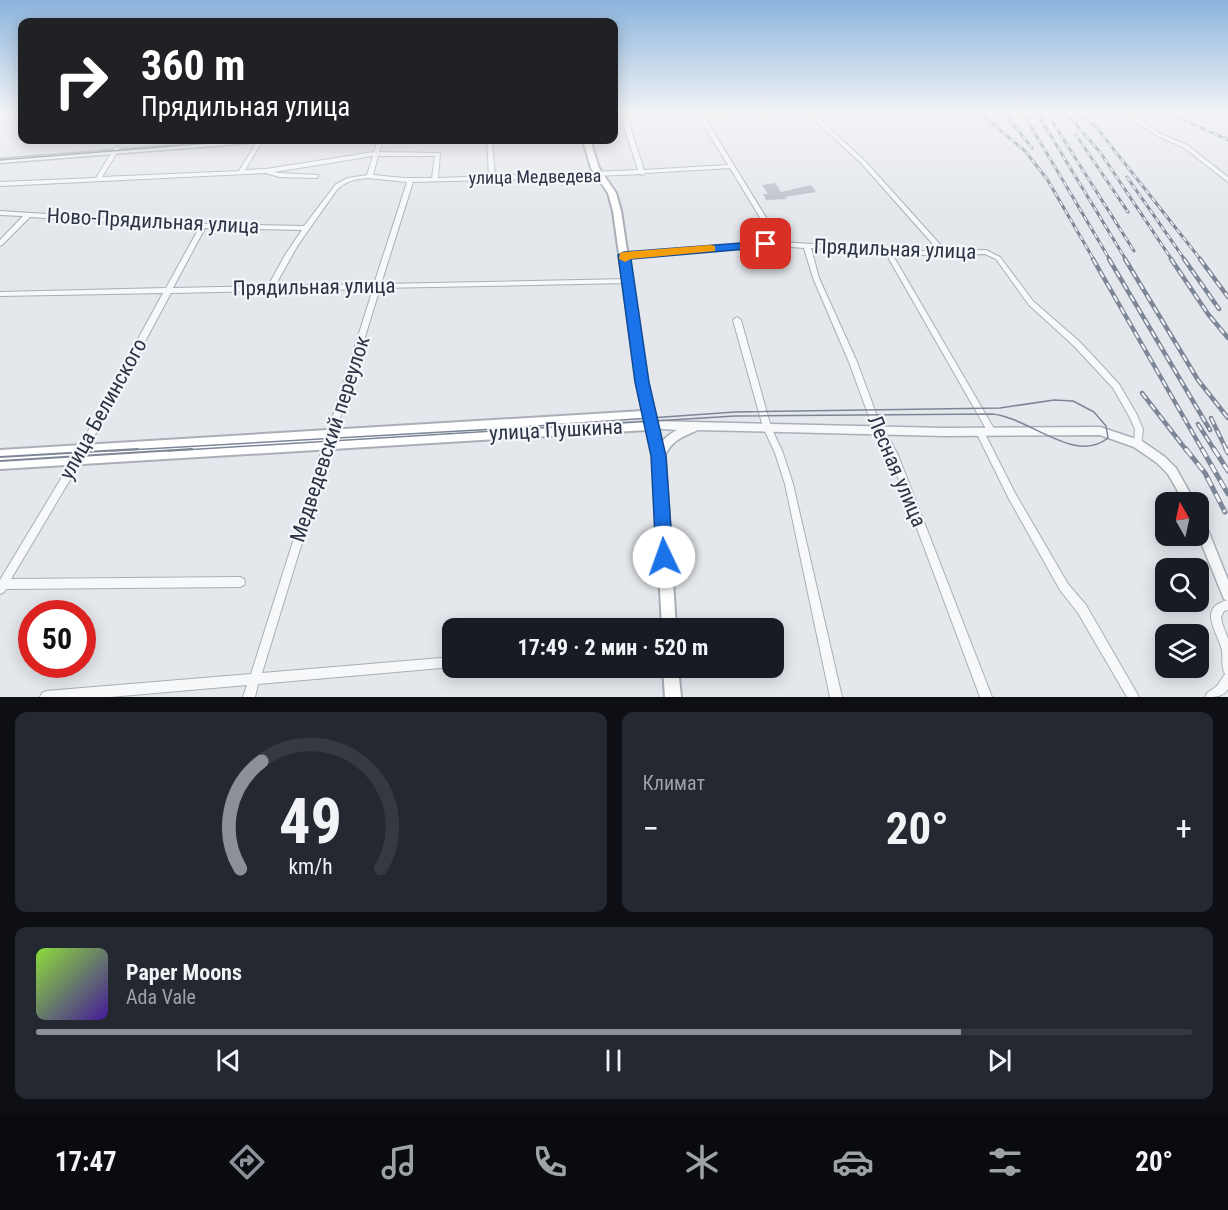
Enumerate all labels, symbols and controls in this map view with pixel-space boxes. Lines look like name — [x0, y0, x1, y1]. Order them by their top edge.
text: 360 m — [141, 41, 246, 90]
icon: right — [42, 42, 120, 120]
text: Прядильная улица — [141, 91, 350, 123]
street label: улица Медведева — [468, 165, 601, 188]
street label: Ново-Прядильная улица — [46, 203, 260, 239]
pin — [740, 218, 791, 269]
icon: arrive — [749, 227, 782, 260]
street label: Прядильная улица — [813, 234, 977, 264]
street label: Прядильная улица — [232, 274, 396, 300]
street label: Медведевский переулок — [285, 333, 375, 545]
street label: улица Белинского — [54, 334, 152, 484]
street label: Лесная улица — [863, 412, 931, 530]
street label: улица Пушкина — [489, 415, 623, 445]
north arrow — [1155, 492, 1209, 546]
map controls — [1155, 492, 1209, 678]
position arrow — [632, 525, 696, 589]
button: search — [1155, 558, 1209, 612]
speed limit sign: 50 — [18, 600, 96, 678]
button: layers — [1155, 624, 1209, 678]
text: 17:49 · 2 мин · 520 m — [518, 635, 708, 660]
text: Климат — [643, 771, 705, 795]
text: 49 — [279, 785, 342, 858]
text: 20° — [886, 802, 949, 855]
text: − — [643, 809, 659, 848]
text: + — [1176, 809, 1192, 848]
text: km/h — [289, 854, 333, 879]
text: Paper Moons — [126, 960, 242, 985]
text: Ada Vale — [126, 985, 196, 1009]
icon: previous — [212, 1044, 245, 1077]
icon: pause — [597, 1044, 630, 1077]
icon: next — [983, 1044, 1016, 1077]
icon: directions — [226, 1141, 268, 1183]
icon: music — [378, 1141, 420, 1183]
icon: phone — [529, 1141, 571, 1183]
icon: climate — [681, 1141, 723, 1183]
icon: car — [832, 1141, 874, 1183]
icon: filters — [984, 1141, 1026, 1183]
text: 17:47 — [55, 1146, 117, 1178]
text: 20° — [1135, 1146, 1173, 1178]

